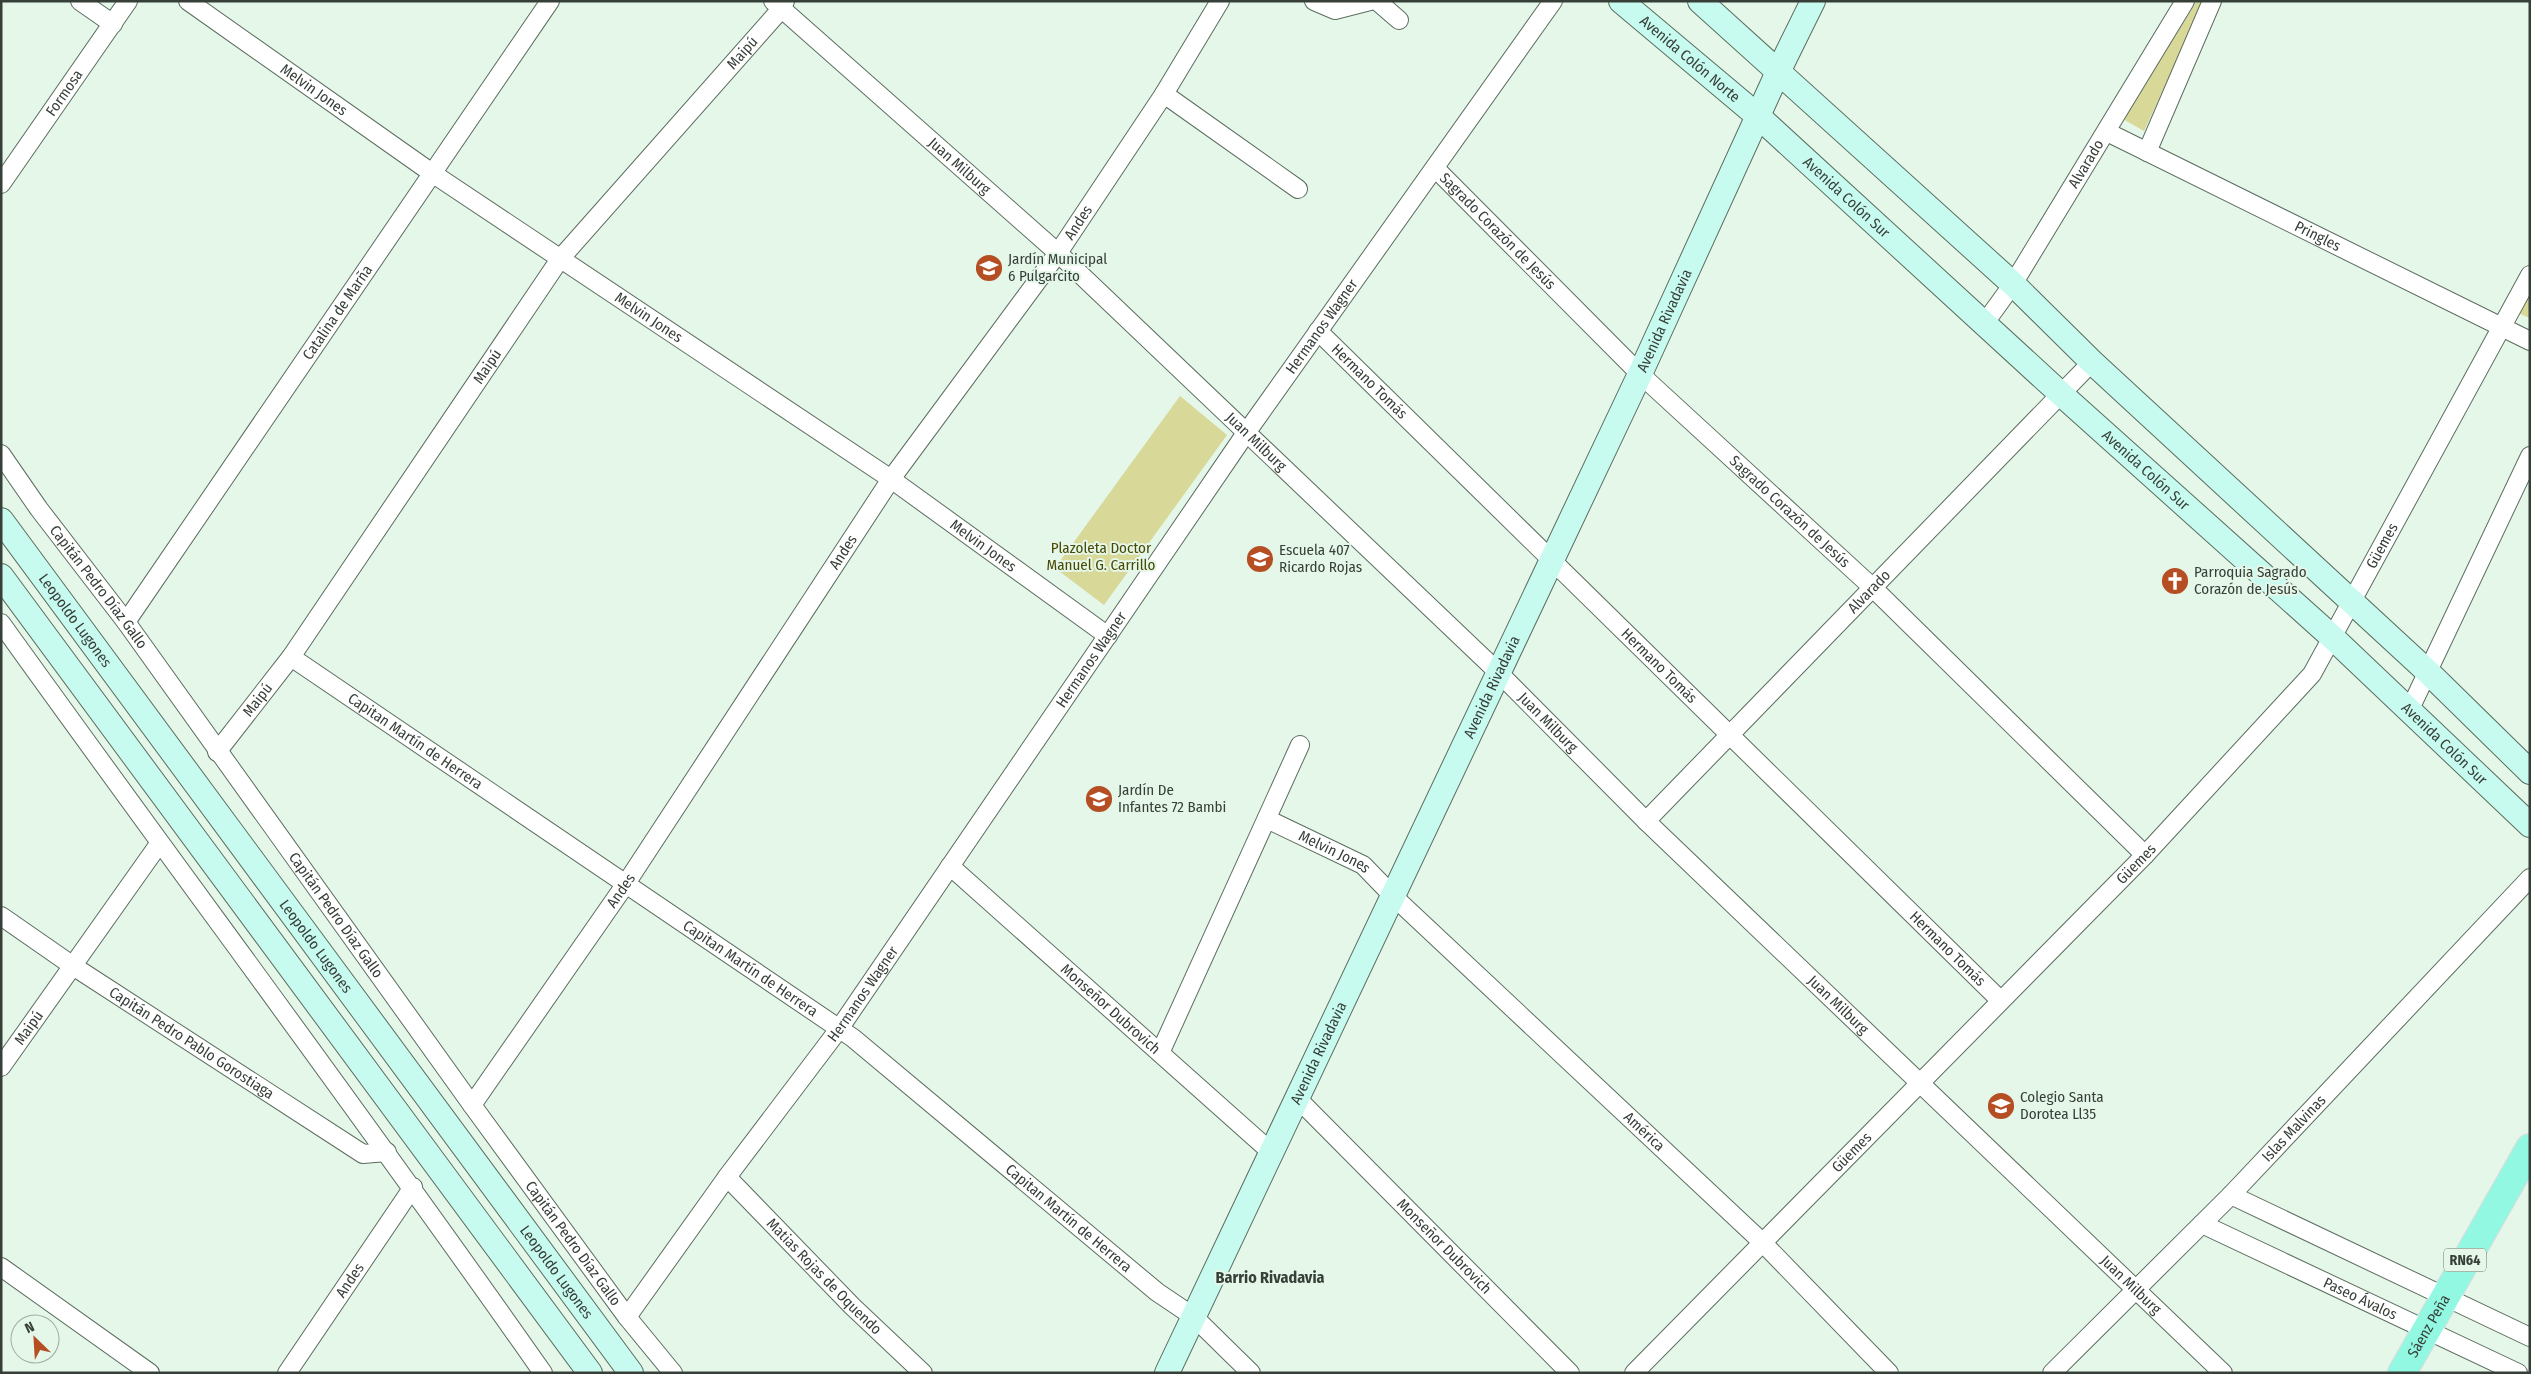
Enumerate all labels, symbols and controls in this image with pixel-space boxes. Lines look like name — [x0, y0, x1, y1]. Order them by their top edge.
street label: Avenida Colón Norte — [1636, 12, 1744, 106]
street label: Maipú — [723, 33, 762, 73]
street label: Melvin Jones — [277, 60, 351, 119]
street label: Formosa — [42, 66, 87, 119]
street label: Juan Milburg — [925, 134, 994, 198]
street label: Alvarado — [2064, 136, 2108, 191]
street label: Avenida Colón Sur — [1799, 153, 1894, 242]
street label: Sagrado Corazón de Jesús — [1436, 169, 1560, 293]
street label: Andes — [1060, 202, 1096, 243]
street label: Pringles — [2292, 217, 2344, 255]
place label: Jardín Municipal 6 Pulgarcito — [1008, 250, 1107, 285]
school or university icon: Jardín Municipal 6 Pulgarcito — [974, 253, 1004, 283]
street label: Catalina de Marña — [299, 261, 376, 363]
street label: Avenida Rivadavia — [1633, 266, 1696, 375]
street label: Hermanos Wagner — [1282, 275, 1362, 377]
street label: Melvin Jones — [611, 288, 686, 346]
street label: Hermano Tomás — [1328, 340, 1411, 423]
street label: Maipú — [469, 346, 505, 387]
street label: Juan Milburg — [1222, 409, 1290, 475]
street label: Avenida Colón Sur — [2098, 426, 2194, 514]
street label: Sagrado Corazón de Jesús — [1726, 452, 1854, 571]
street label: Melvin Jones — [947, 516, 1020, 576]
street label: Güemes — [2362, 520, 2402, 572]
street label: Capitán Pedro Díaz Gallo — [46, 522, 151, 652]
street label: Andes — [825, 531, 861, 573]
park label: Plazoleta Doctor Manuel G. Carrillo — [1047, 539, 1155, 574]
place label: Escuela 407 Ricardo Rojas — [1279, 541, 1362, 576]
school or university icon: Escuela 407 Ricardo Rojas — [1245, 544, 1275, 574]
place label: Parroquia Sagrado Corazón de Jesús — [2194, 563, 2307, 598]
street label: Alvarado — [1844, 566, 1894, 617]
church icon: Parroquia Sagrado Corazón de Jesús — [2160, 566, 2190, 596]
street label: Leopoldo Lugones — [35, 570, 116, 671]
street label: Hermanos Wagner — [1052, 608, 1131, 711]
street label: Hermano Tomás — [1618, 625, 1701, 707]
street label: Avenida Rivadavia — [1460, 633, 1524, 741]
street label: Maipú — [239, 680, 276, 720]
street label: Capitan Martín de Herrera — [344, 689, 486, 793]
street label: Juan Milburg — [1514, 689, 1582, 756]
street label: Avenida Colón Sur — [2398, 699, 2492, 789]
place label: Jardín De Infantes 72 Bambi — [1118, 781, 1226, 816]
school or university icon: Jardín De Infantes 72 Bambi — [1084, 784, 1114, 814]
street label: Melvin Jones — [1296, 827, 1375, 877]
street label: Güemes — [2112, 840, 2160, 888]
street label: Capitán Pedro Díaz Gallo — [285, 849, 387, 981]
street label: Andes — [603, 870, 639, 911]
street label: Leopoldo Lugones — [275, 896, 356, 997]
street label: Hermano Tomás — [1906, 907, 1989, 990]
street label: Capitan Martín de Herrera — [680, 916, 821, 1020]
street label: Hermanos Wagner — [824, 942, 902, 1045]
street label: Monseñor Dubrovich — [1057, 960, 1164, 1058]
street label: Juan Milburg — [1804, 972, 1872, 1038]
street label: Capitán Pedro Pablo Gorostiaga — [106, 983, 277, 1103]
street label: Avenida Rivadavia — [1287, 999, 1350, 1107]
street label: Maipú — [11, 1007, 47, 1048]
place label: Colegio Santa Dorotea Ll35 — [2020, 1088, 2104, 1123]
school or university icon: Colegio Santa Dorotea Ll35 — [1986, 1091, 2016, 1121]
street label: Islas Malvinas — [2258, 1091, 2330, 1166]
street label: América — [1620, 1108, 1668, 1155]
street label: Güemes — [1828, 1128, 1875, 1176]
street label: Capitan Martín de Herrera — [1002, 1160, 1135, 1276]
street label: Capitán Pedro Díaz Gallo — [522, 1177, 625, 1309]
street label: Monseñor Dubrovich — [1393, 1195, 1495, 1298]
street label: Matias Rojas de Oquendo — [763, 1214, 886, 1338]
street label: Leopoldo Lugones — [516, 1222, 597, 1322]
road number: RN64 — [2444, 1248, 2486, 1272]
street label: Juan Milburg — [2097, 1252, 2165, 1318]
street label: Andes — [332, 1260, 368, 1301]
district label: Barrio Rivadavia — [1216, 1268, 1325, 1287]
street label: Paseo Ávalos — [2321, 1274, 2400, 1324]
street label: Sáenz Peña — [2404, 1291, 2454, 1361]
north arrow — [10, 1314, 60, 1364]
text: N — [22, 1318, 37, 1337]

